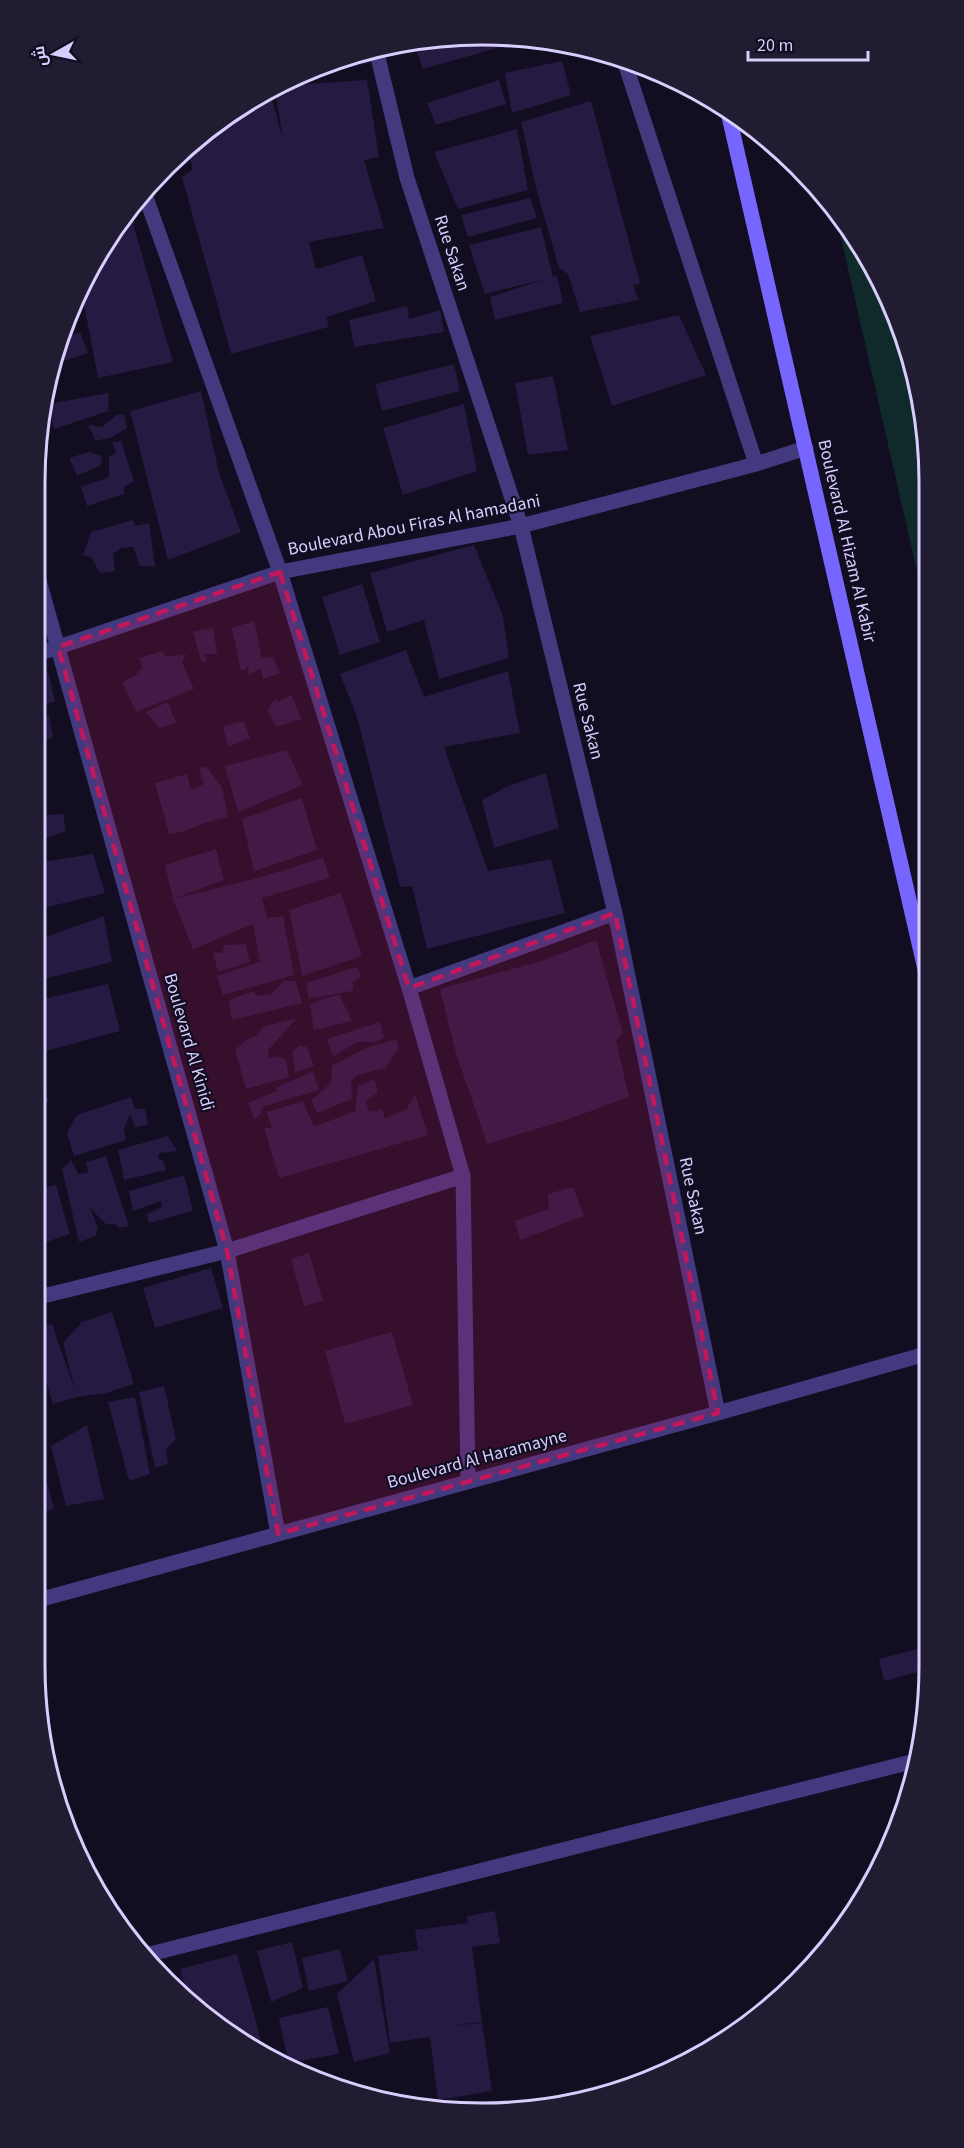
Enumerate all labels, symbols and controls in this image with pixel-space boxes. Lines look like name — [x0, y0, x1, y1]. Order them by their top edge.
north arrow — [24, 24, 84, 84]
scale bar — [748, 24, 868, 62]
text: 20 m — [757, 33, 793, 58]
text: ش — [28, 44, 53, 68]
street label: Rue Sakan — [428, 212, 476, 294]
street label: Boulevard Al Hizam Al Kabir — [811, 437, 883, 646]
street label: Boulevard Abou Firas Al hamadani — [286, 488, 542, 562]
street label: Rue Sakan — [566, 680, 610, 762]
street label: Boulevard Al Kinidi — [157, 970, 221, 1114]
street label: Rue Sakan — [673, 1155, 713, 1237]
street label: Boulevard Al Haramayne — [384, 1423, 570, 1495]

